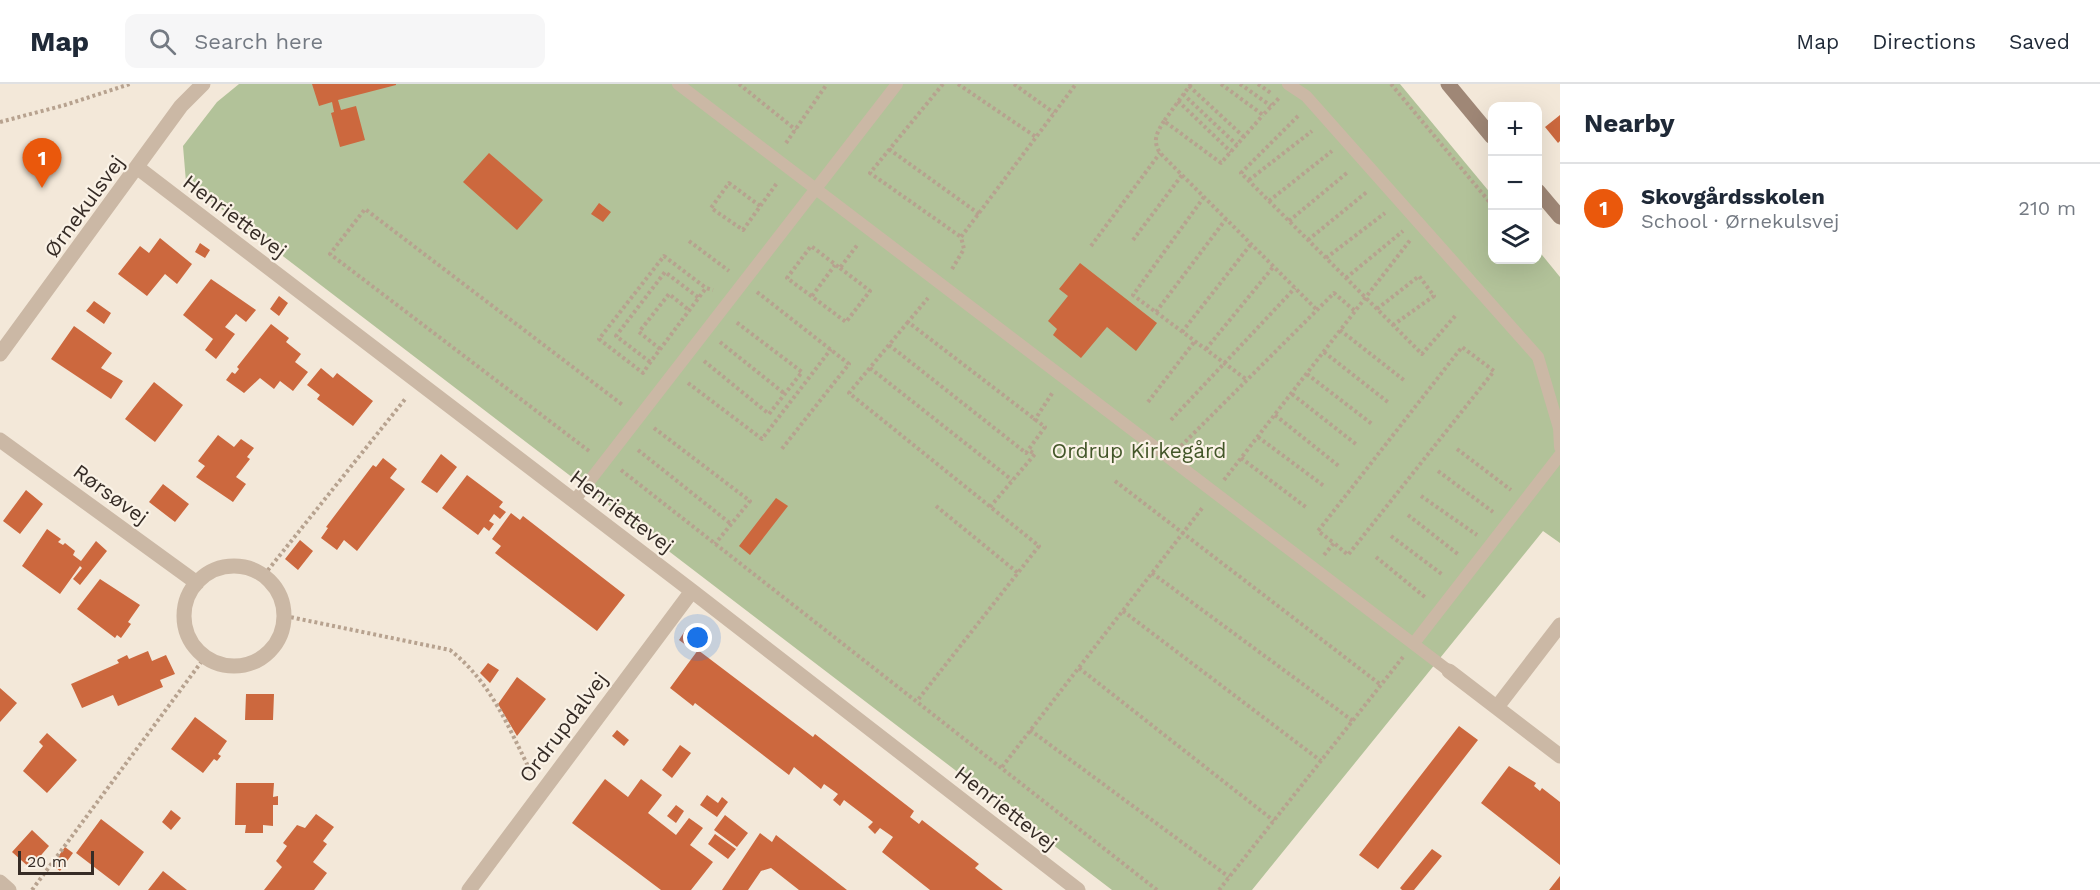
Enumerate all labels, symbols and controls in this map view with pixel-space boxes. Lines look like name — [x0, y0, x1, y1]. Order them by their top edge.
search box — [125, 14, 545, 68]
text: Map — [30, 25, 89, 58]
icon: search — [146, 25, 179, 58]
text: Search here — [194, 29, 323, 54]
text: Map — [1796, 29, 1839, 54]
text: Directions — [1872, 29, 1976, 54]
text: Saved — [2009, 29, 2070, 54]
map controls — [1488, 102, 1542, 264]
button: + — [1488, 102, 1542, 156]
text: Nearby — [1584, 108, 1675, 138]
pin: 1 — [22, 138, 62, 188]
street label: Ørnekulsvej — [39, 150, 129, 262]
button: − — [1488, 156, 1542, 210]
street label: Henriettevej — [178, 169, 292, 263]
text: Skovgårdsskolen — [1641, 184, 1825, 209]
text: 1 — [1599, 196, 1608, 220]
text: 210 m — [2018, 196, 2076, 220]
text: School · Ørnekulsvej — [1641, 209, 1839, 233]
button: layers — [1488, 210, 1542, 264]
park label: Ordrup Kirkegård — [1052, 438, 1226, 463]
street label: Rørsøvej — [69, 458, 153, 530]
street label: Henriettevej — [565, 464, 679, 558]
your location — [683, 623, 712, 652]
street label: Ordrupdalvej — [513, 667, 613, 787]
street label: Henriettevej — [950, 760, 1062, 856]
scale bar — [18, 848, 94, 876]
text: 20 m — [27, 852, 67, 871]

